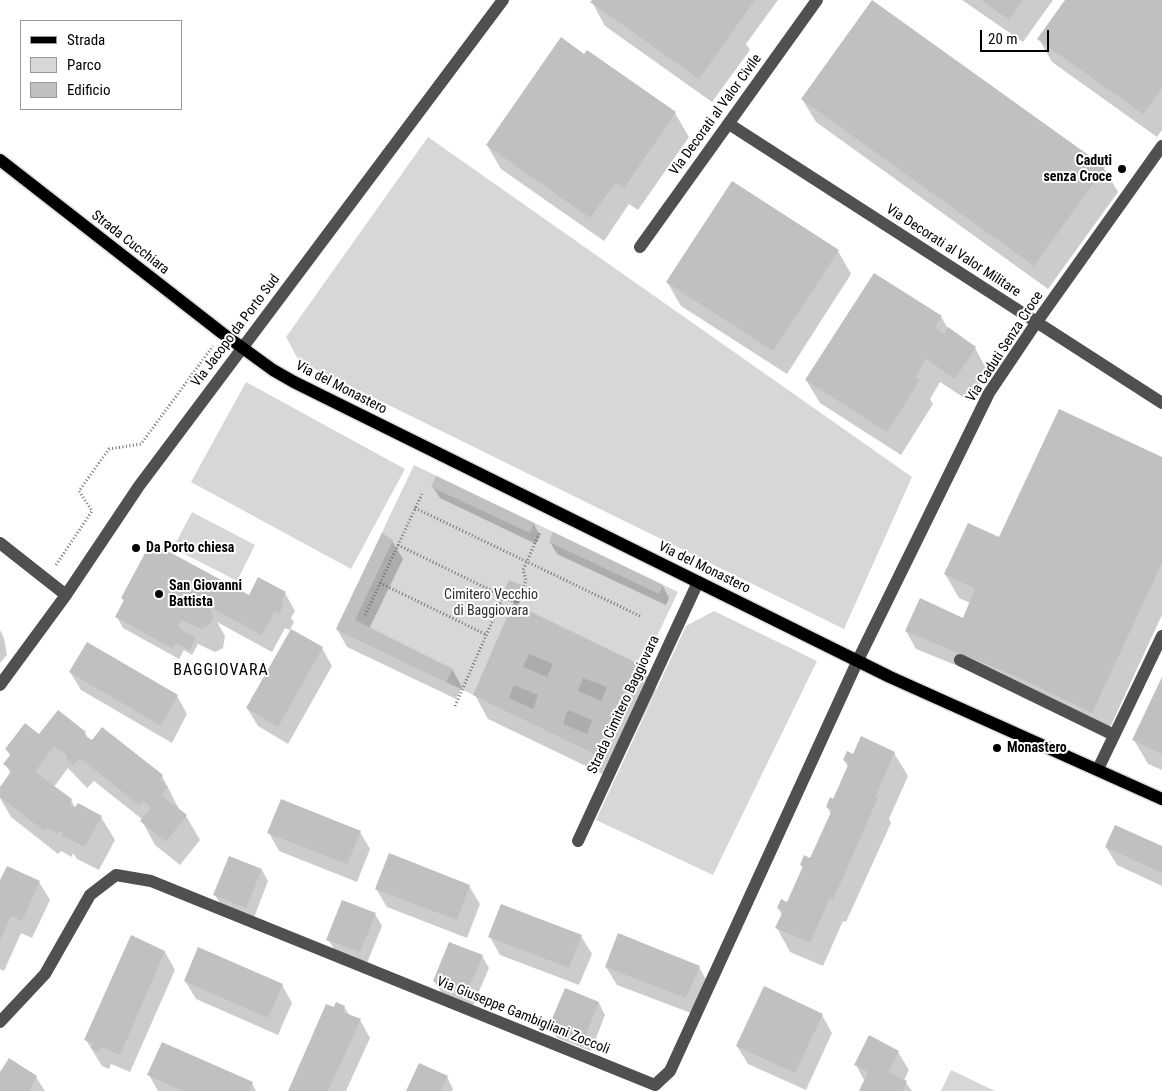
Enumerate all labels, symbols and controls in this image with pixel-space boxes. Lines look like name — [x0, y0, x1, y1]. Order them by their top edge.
legend — [20, 20, 182, 110]
scale bar — [982, 20, 1051, 52]
text: 20 m — [988, 30, 1018, 48]
text: Strada — [67, 31, 105, 49]
street label: Via Decorati al Valor Civile — [666, 51, 766, 179]
text: Parco — [67, 56, 101, 74]
text: Edificio — [67, 81, 110, 99]
place label: Caduti senza Croce — [1043, 153, 1112, 186]
marker: Caduti senza Croce — [1116, 163, 1128, 175]
street label: Via Decorati al Valor Militare — [883, 201, 1023, 301]
street label: Strada Cucchiara — [88, 207, 172, 279]
street label: Via Jacopo da Porto Sud — [188, 271, 284, 391]
street label: Via Caduti Senza Croce — [963, 288, 1047, 406]
street label: Via del Monastero — [293, 358, 389, 418]
street label: Via del Monastero — [655, 538, 753, 598]
place label: Da Porto chiesa — [146, 540, 234, 556]
marker: Da Porto chiesa — [130, 542, 142, 554]
place label: San Giovanni Battista — [169, 578, 242, 610]
park label: Cimitero Vecchio di Baggiovara — [444, 587, 538, 620]
marker: San Giovanni Battista — [153, 588, 165, 600]
street label: Strada Cimitero Baggiovara — [585, 633, 663, 777]
district label: BAGGIOVARA — [172, 661, 270, 681]
place label: Monastero — [1007, 740, 1067, 756]
marker: Monastero — [991, 742, 1003, 754]
street label: Via Giuseppe Gambigliani Zoccoli — [434, 974, 612, 1058]

